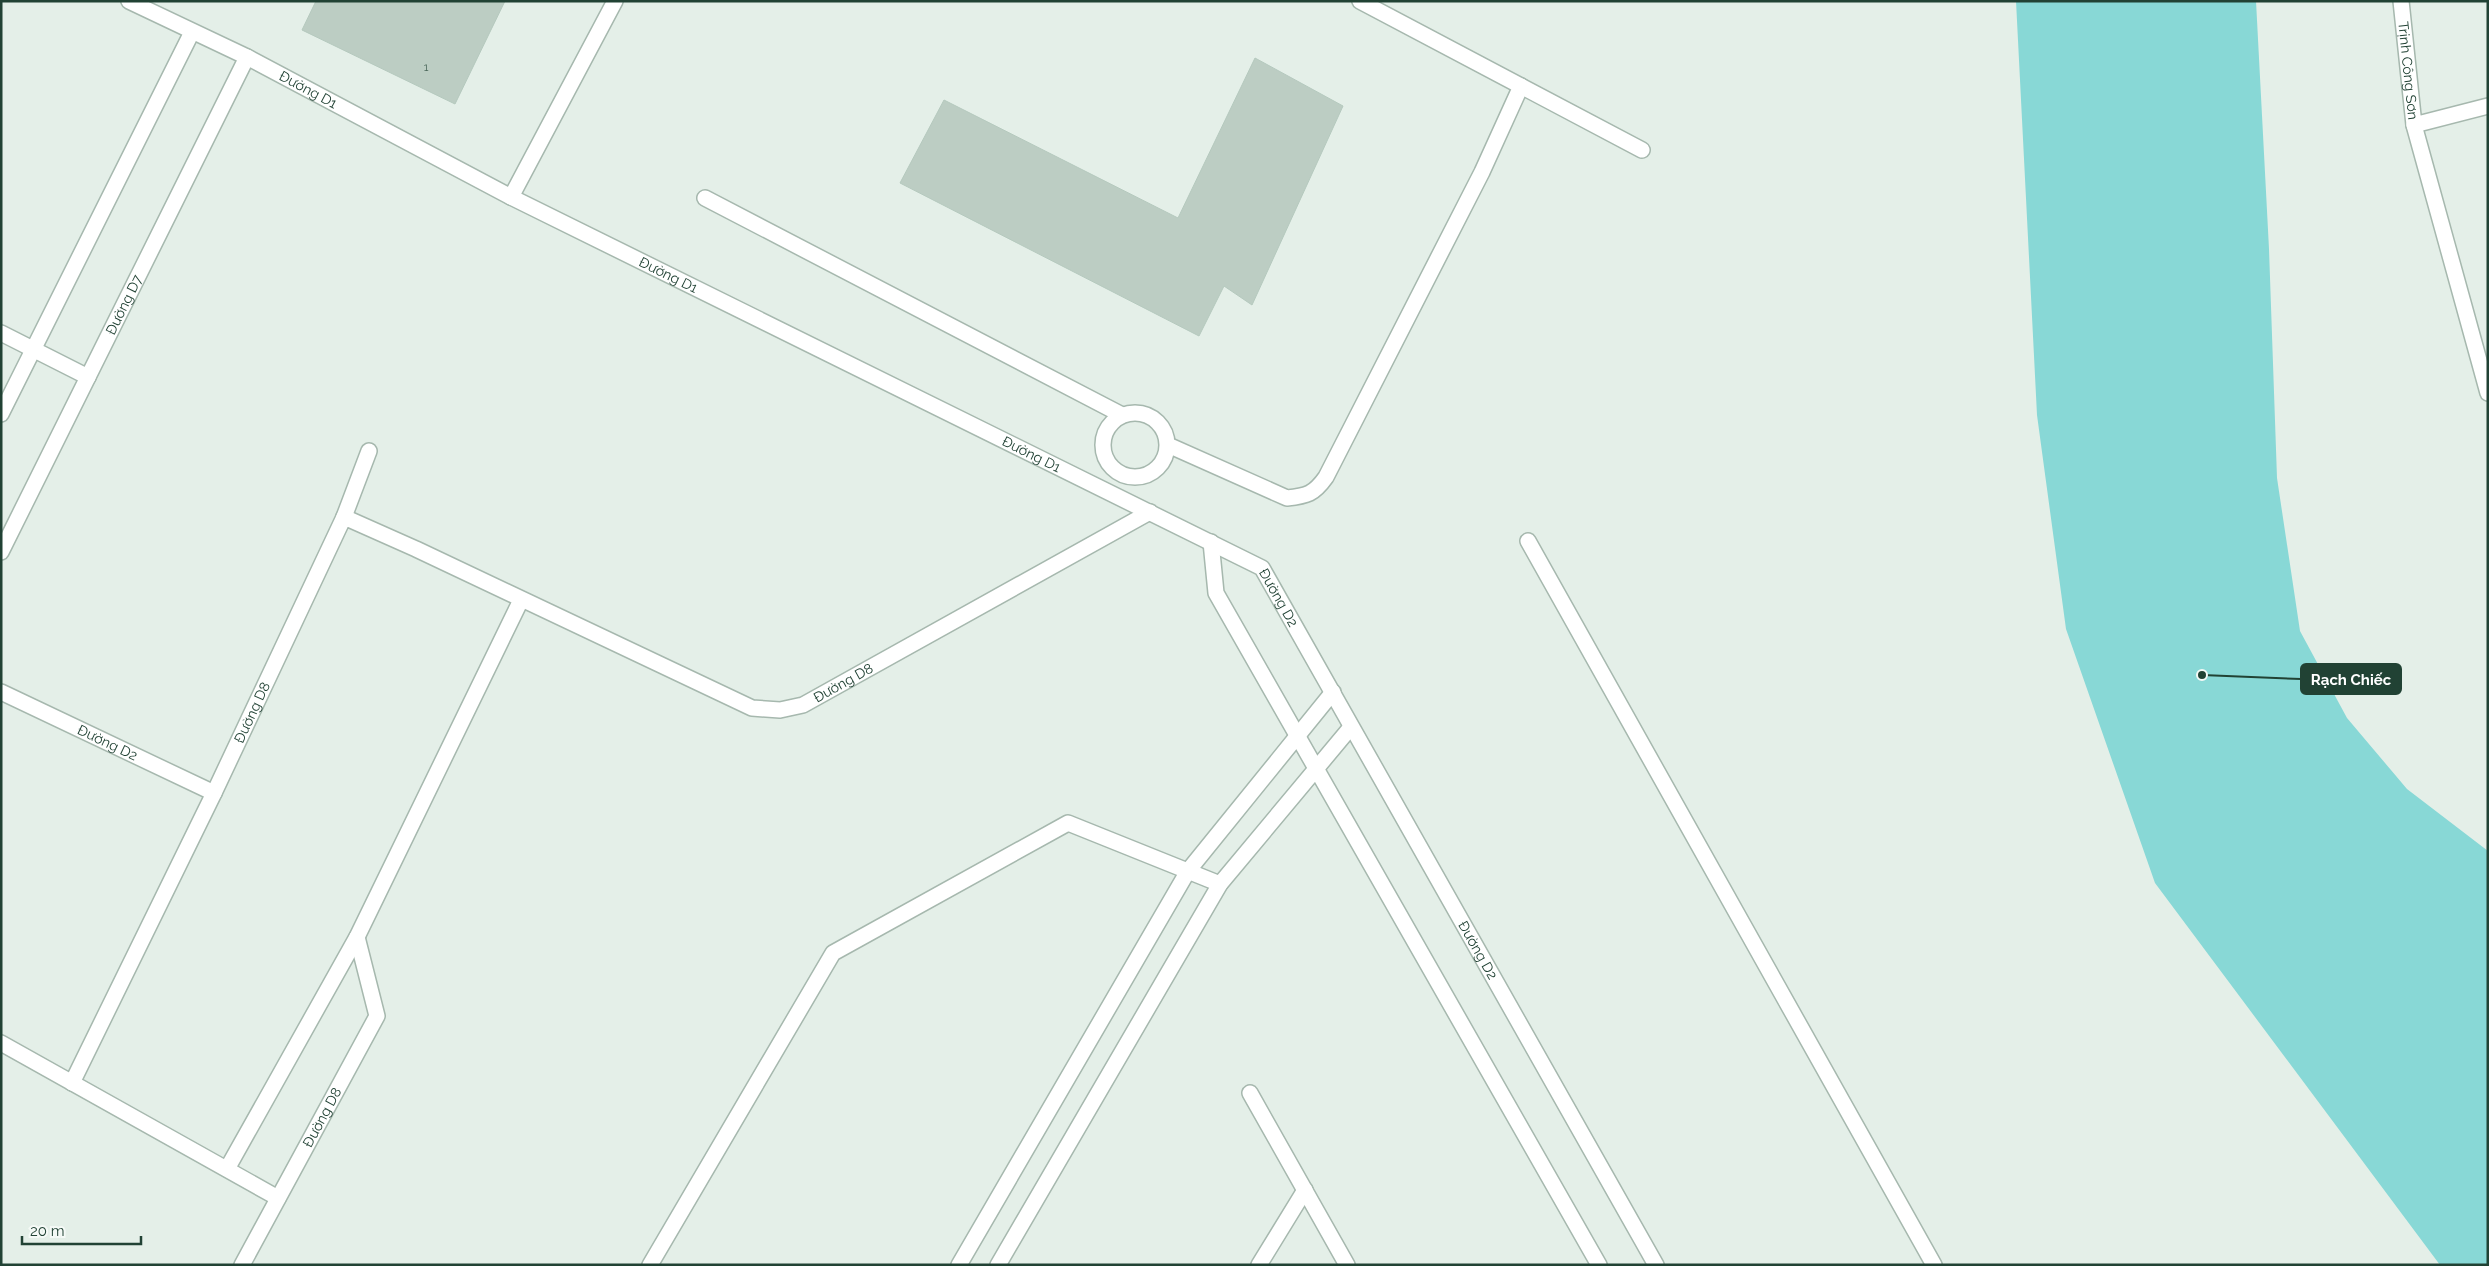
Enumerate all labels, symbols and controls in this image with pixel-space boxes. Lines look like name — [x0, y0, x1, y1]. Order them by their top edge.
street label: Trịnh Công Sơn — [2395, 21, 2421, 120]
house number: 1 — [424, 61, 429, 74]
street label: Đường D1 — [277, 68, 340, 111]
street label: Đường D1 — [637, 254, 700, 296]
street label: Đường D7 — [102, 272, 146, 337]
street label: Đường D1 — [1000, 433, 1063, 475]
street label: Đường D2 — [1256, 566, 1302, 630]
street label: Đường D8 — [811, 660, 876, 706]
callout: Rạch Chiếc — [2301, 664, 2401, 694]
text: Rạch Chiếc — [2311, 671, 2392, 689]
street label: Đường D8 — [231, 679, 273, 745]
street label: Đường D2 — [75, 722, 140, 764]
street label: Đường D2 — [1455, 918, 1501, 982]
street label: Đường D8 — [299, 1085, 345, 1150]
scale bar — [22, 1214, 141, 1246]
text: 20 m — [30, 1222, 65, 1240]

